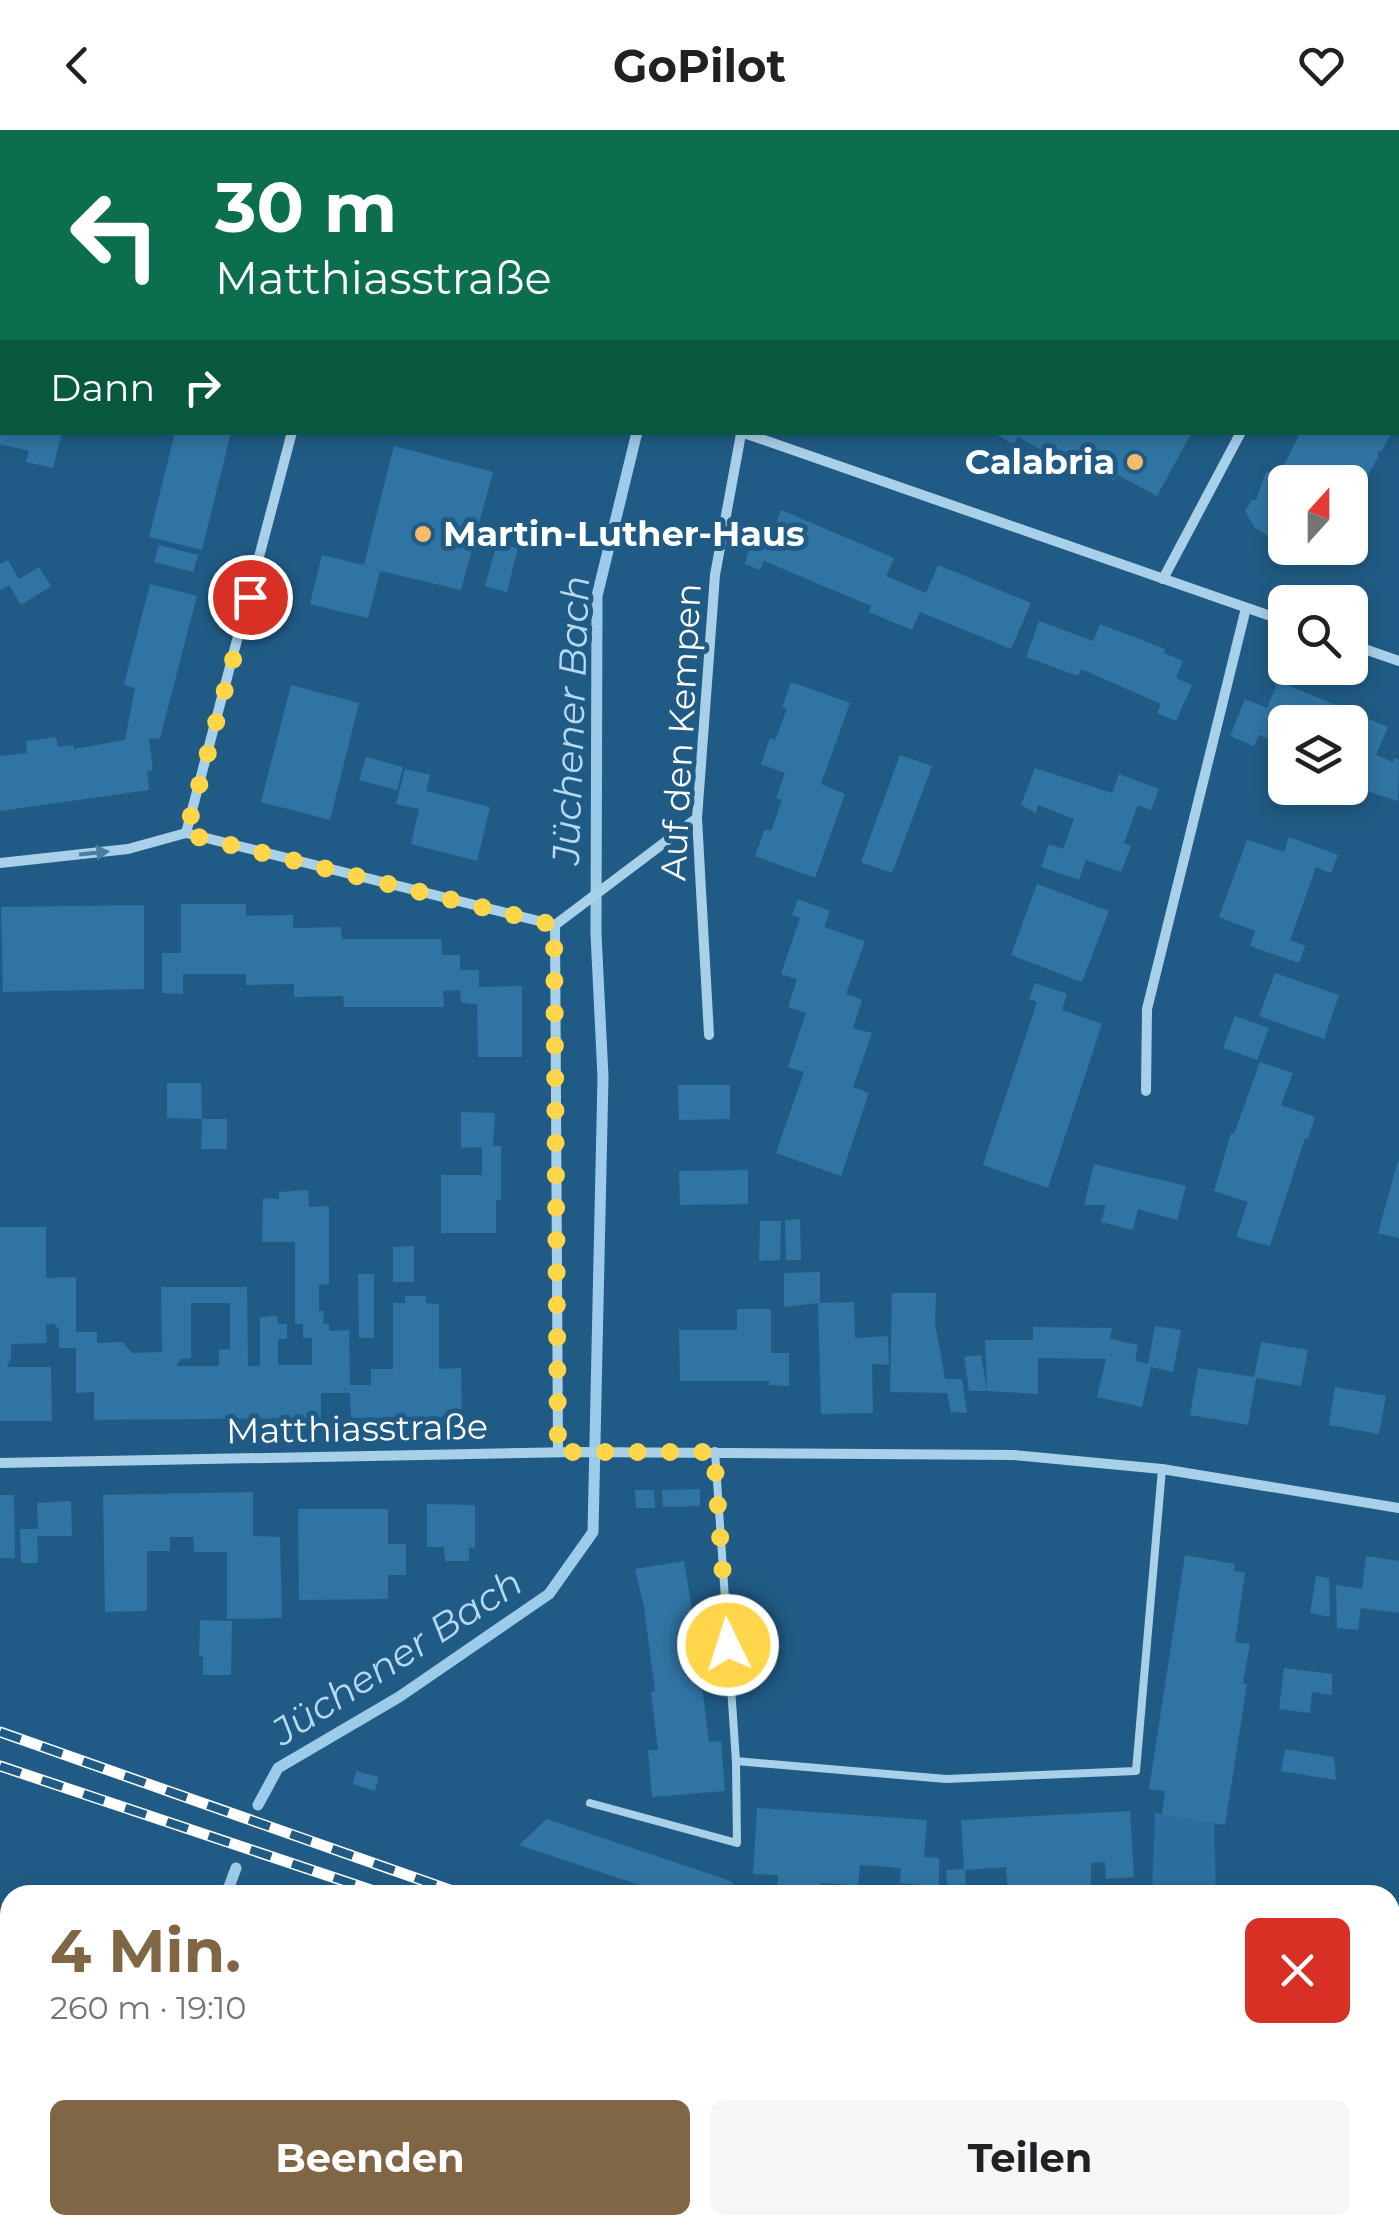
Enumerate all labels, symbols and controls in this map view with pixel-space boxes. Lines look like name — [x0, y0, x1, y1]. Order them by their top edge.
icon: back — [50, 38, 105, 93]
text: GoPilot — [613, 38, 786, 93]
icon: heart — [1294, 38, 1349, 93]
text: 30 m — [215, 164, 397, 250]
icon: left — [50, 170, 180, 300]
text: Matthiasstraße — [215, 250, 552, 305]
icon: right — [175, 360, 230, 415]
text: Dann — [50, 364, 155, 411]
place label: Calabria — [965, 440, 1115, 483]
marker: Calabria — [1124, 451, 1146, 473]
north arrow — [1268, 465, 1368, 565]
map controls — [1268, 465, 1368, 805]
place label: Martin-Luther-Haus — [443, 512, 805, 555]
marker: Martin-Luther-Haus — [412, 523, 434, 545]
pin — [208, 555, 293, 640]
icon: arrive — [223, 570, 278, 625]
water label: Jüchener Bach — [542, 575, 599, 867]
street label: Auf den Kempen — [651, 582, 710, 882]
button: search — [1268, 585, 1368, 685]
button: layers — [1268, 705, 1368, 805]
one-way arrow — [79, 845, 110, 861]
street label: Matthiasstraße — [226, 1405, 488, 1452]
water label: Jüchener Bach — [261, 1558, 531, 1756]
position arrow — [676, 1593, 780, 1697]
text: 4 Min. — [50, 1914, 241, 1987]
button: close — [1245, 1918, 1350, 2023]
text: 260 m · 19:10 — [50, 1988, 247, 2027]
button: Beenden — [50, 2100, 690, 2215]
button: Teilen — [710, 2100, 1350, 2215]

